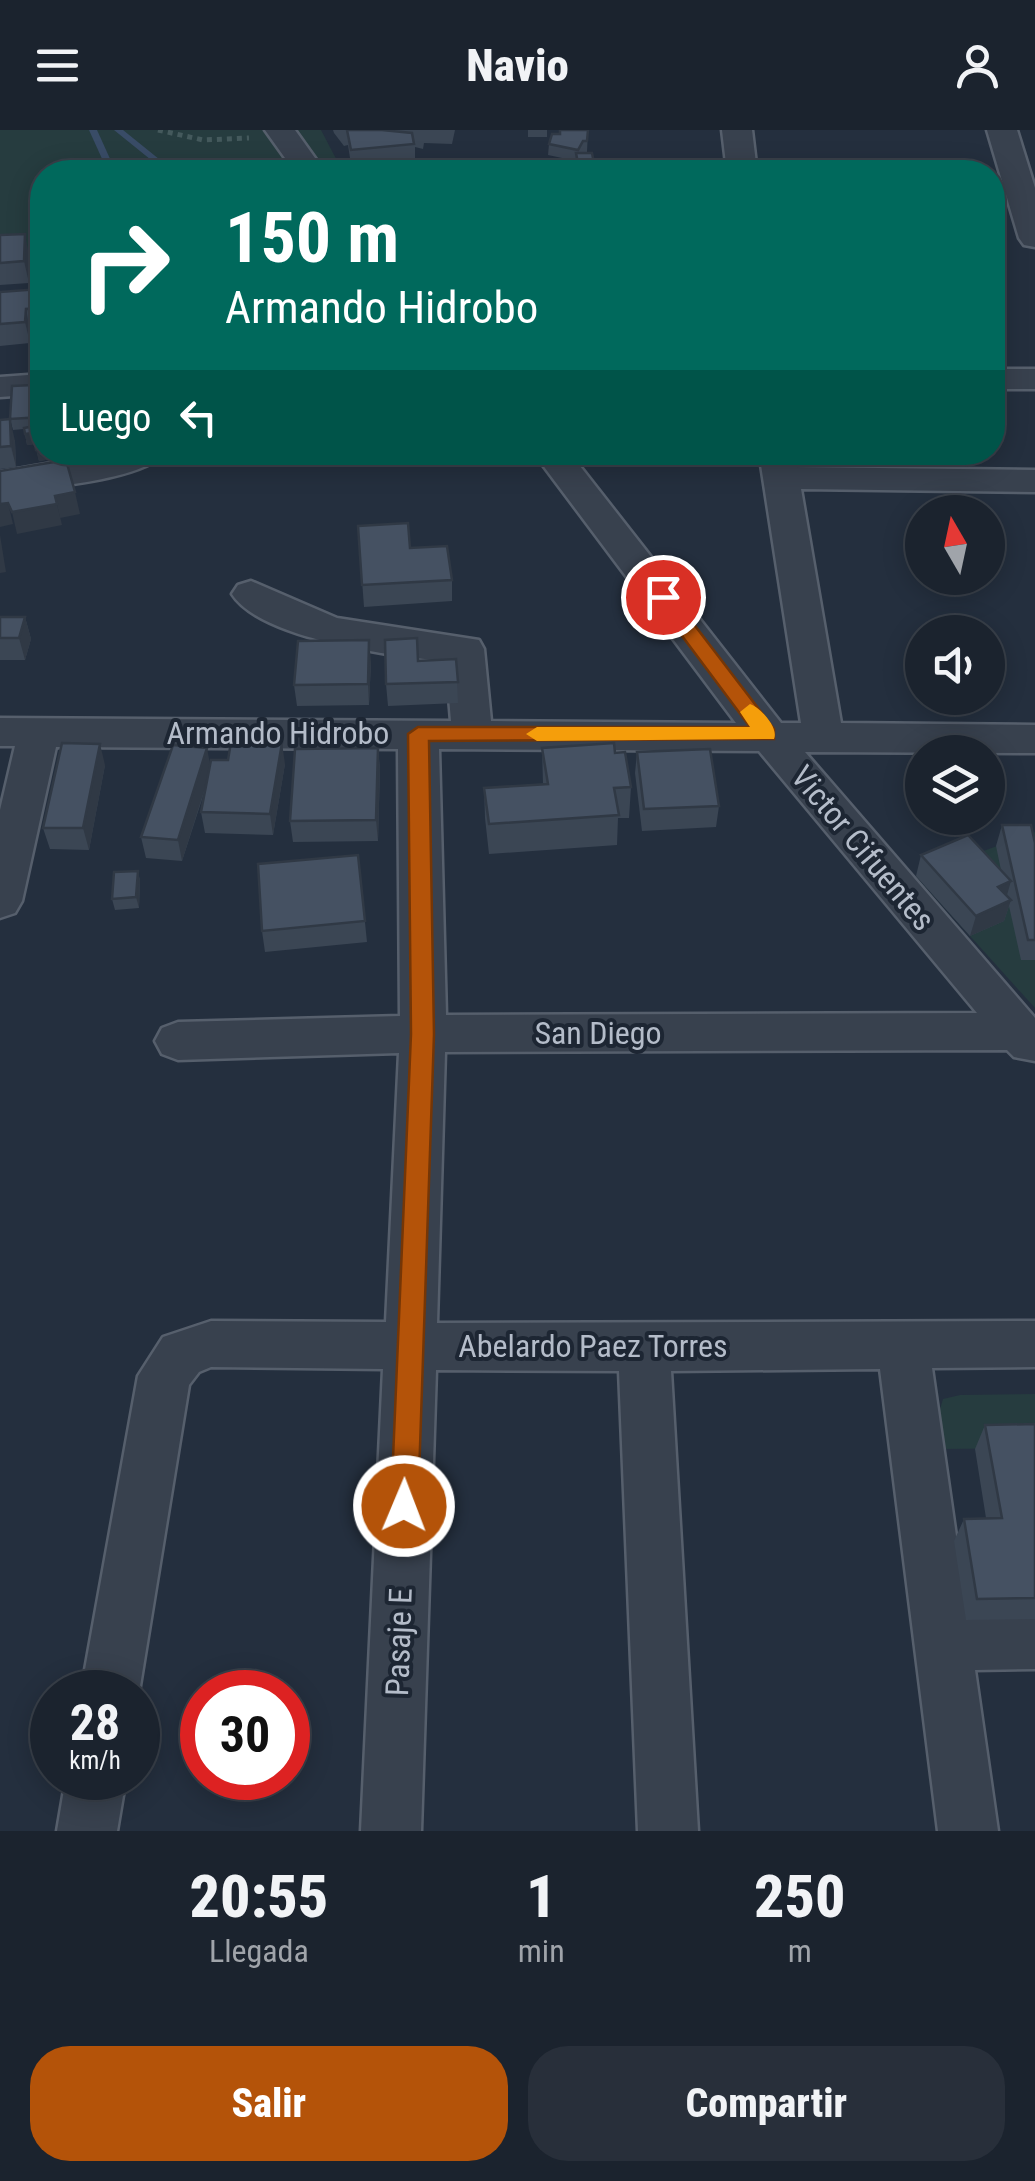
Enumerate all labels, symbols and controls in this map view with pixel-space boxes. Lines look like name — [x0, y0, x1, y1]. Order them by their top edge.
icon: menu — [30, 38, 85, 93]
icon: person — [950, 38, 1005, 93]
text: Navio — [466, 39, 569, 92]
text: 150 m — [225, 197, 399, 279]
icon: right — [60, 200, 190, 330]
text: Armando Hidrobo — [225, 281, 538, 334]
icon: left — [171, 390, 226, 445]
text: Luego — [60, 396, 151, 440]
north arrow — [905, 495, 1005, 595]
map controls — [905, 495, 1005, 835]
pin — [621, 555, 706, 640]
icon: arrive — [636, 570, 691, 625]
button: sound — [905, 615, 1005, 715]
street label: Armando Hidrobo — [167, 714, 389, 752]
button: layers — [905, 735, 1005, 835]
street label: Victor Cifuentes — [783, 758, 943, 938]
street label: San Diego — [534, 1014, 662, 1052]
street label: Abelardo Paez Torres — [458, 1327, 728, 1365]
position arrow — [352, 1454, 456, 1558]
street label: Pasaje E — [378, 1587, 420, 1697]
speed limit sign: 30 — [180, 1670, 310, 1800]
text: 28 — [70, 1694, 120, 1752]
text: km/h — [69, 1746, 121, 1775]
text: 20:55 — [189, 1861, 328, 1932]
text: 1 — [526, 1861, 556, 1932]
text: 250 — [754, 1861, 846, 1932]
text: Llegada — [209, 1932, 309, 1970]
text: min — [518, 1932, 565, 1970]
text: m — [788, 1932, 812, 1970]
button: Salir — [30, 2046, 508, 2161]
button: Compartir — [528, 2046, 1005, 2161]

